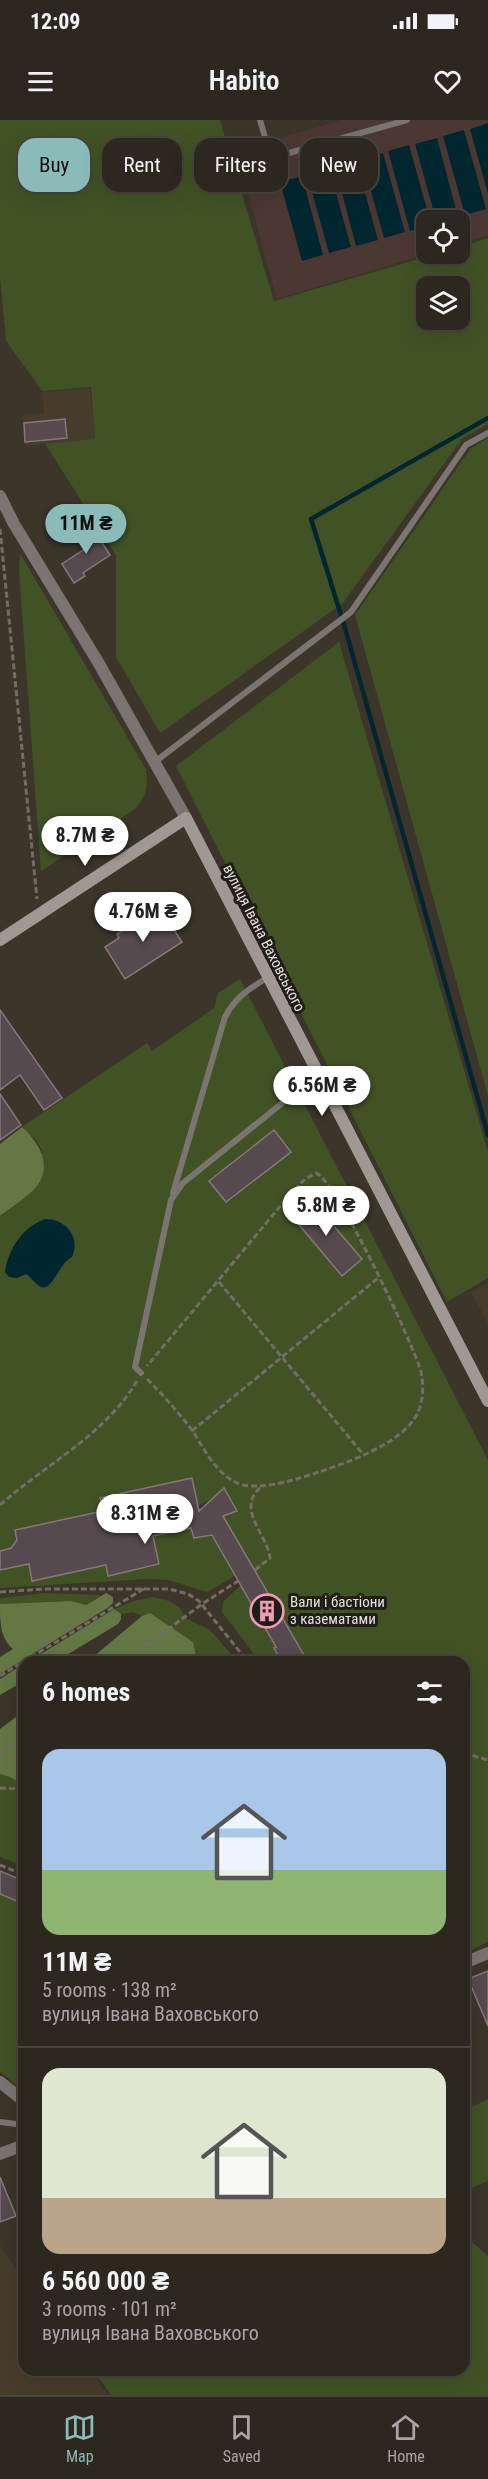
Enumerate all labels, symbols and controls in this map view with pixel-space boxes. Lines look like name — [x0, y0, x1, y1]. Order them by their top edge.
text: 12:09 — [30, 9, 81, 34]
icon: menu — [24, 65, 57, 98]
text: Habito — [209, 65, 279, 97]
icon: heart — [431, 65, 464, 98]
chip: Buy — [18, 138, 90, 192]
chip: Rent — [102, 138, 182, 192]
chip: Filters — [194, 138, 288, 192]
chip: New — [300, 138, 378, 192]
map controls — [416, 210, 470, 330]
button: locate — [416, 210, 470, 264]
button: layers — [416, 276, 470, 330]
pin: 11M ₴ — [44, 504, 128, 555]
text: 11M ₴ — [59, 511, 113, 535]
pin: 8.7M ₴ — [36, 816, 134, 867]
text: 8.7M ₴ — [55, 823, 115, 847]
street label: вулиця Івана Ваховського — [219, 861, 309, 1015]
pin: 4.76M ₴ — [88, 892, 198, 943]
text: 4.76M ₴ — [108, 899, 178, 923]
pin: 6.56M ₴ — [267, 1066, 377, 1117]
text: 6.56M ₴ — [287, 1073, 357, 1097]
pin: 5.8M ₴ — [277, 1186, 375, 1237]
text: 5.8M ₴ — [296, 1193, 356, 1217]
pin: 8.31M ₴ — [90, 1494, 200, 1545]
text: 8.31M ₴ — [110, 1501, 180, 1525]
building icon: Вали і бастіони з казематами — [249, 1593, 285, 1629]
place label: Вали і бастіони з казематами — [290, 1593, 385, 1628]
icon: filters — [413, 1676, 446, 1709]
text: 6 homes — [42, 1677, 130, 1707]
icon: home — [190, 1788, 298, 1896]
text: 11M ₴ — [42, 1947, 111, 1977]
text: 5 rooms · 138 m² — [42, 1978, 177, 2002]
text: вулиця Івана Ваховського — [42, 2002, 259, 2026]
icon: home — [190, 2107, 298, 2215]
text: 6 560 000 ₴ — [42, 2266, 169, 2296]
text: 3 rooms · 101 m² — [42, 2297, 177, 2321]
text: вулиця Івана Ваховського — [42, 2321, 259, 2345]
tab: Map — [63, 2411, 96, 2466]
tab: Saved — [223, 2411, 261, 2466]
tab: Home — [387, 2411, 425, 2466]

